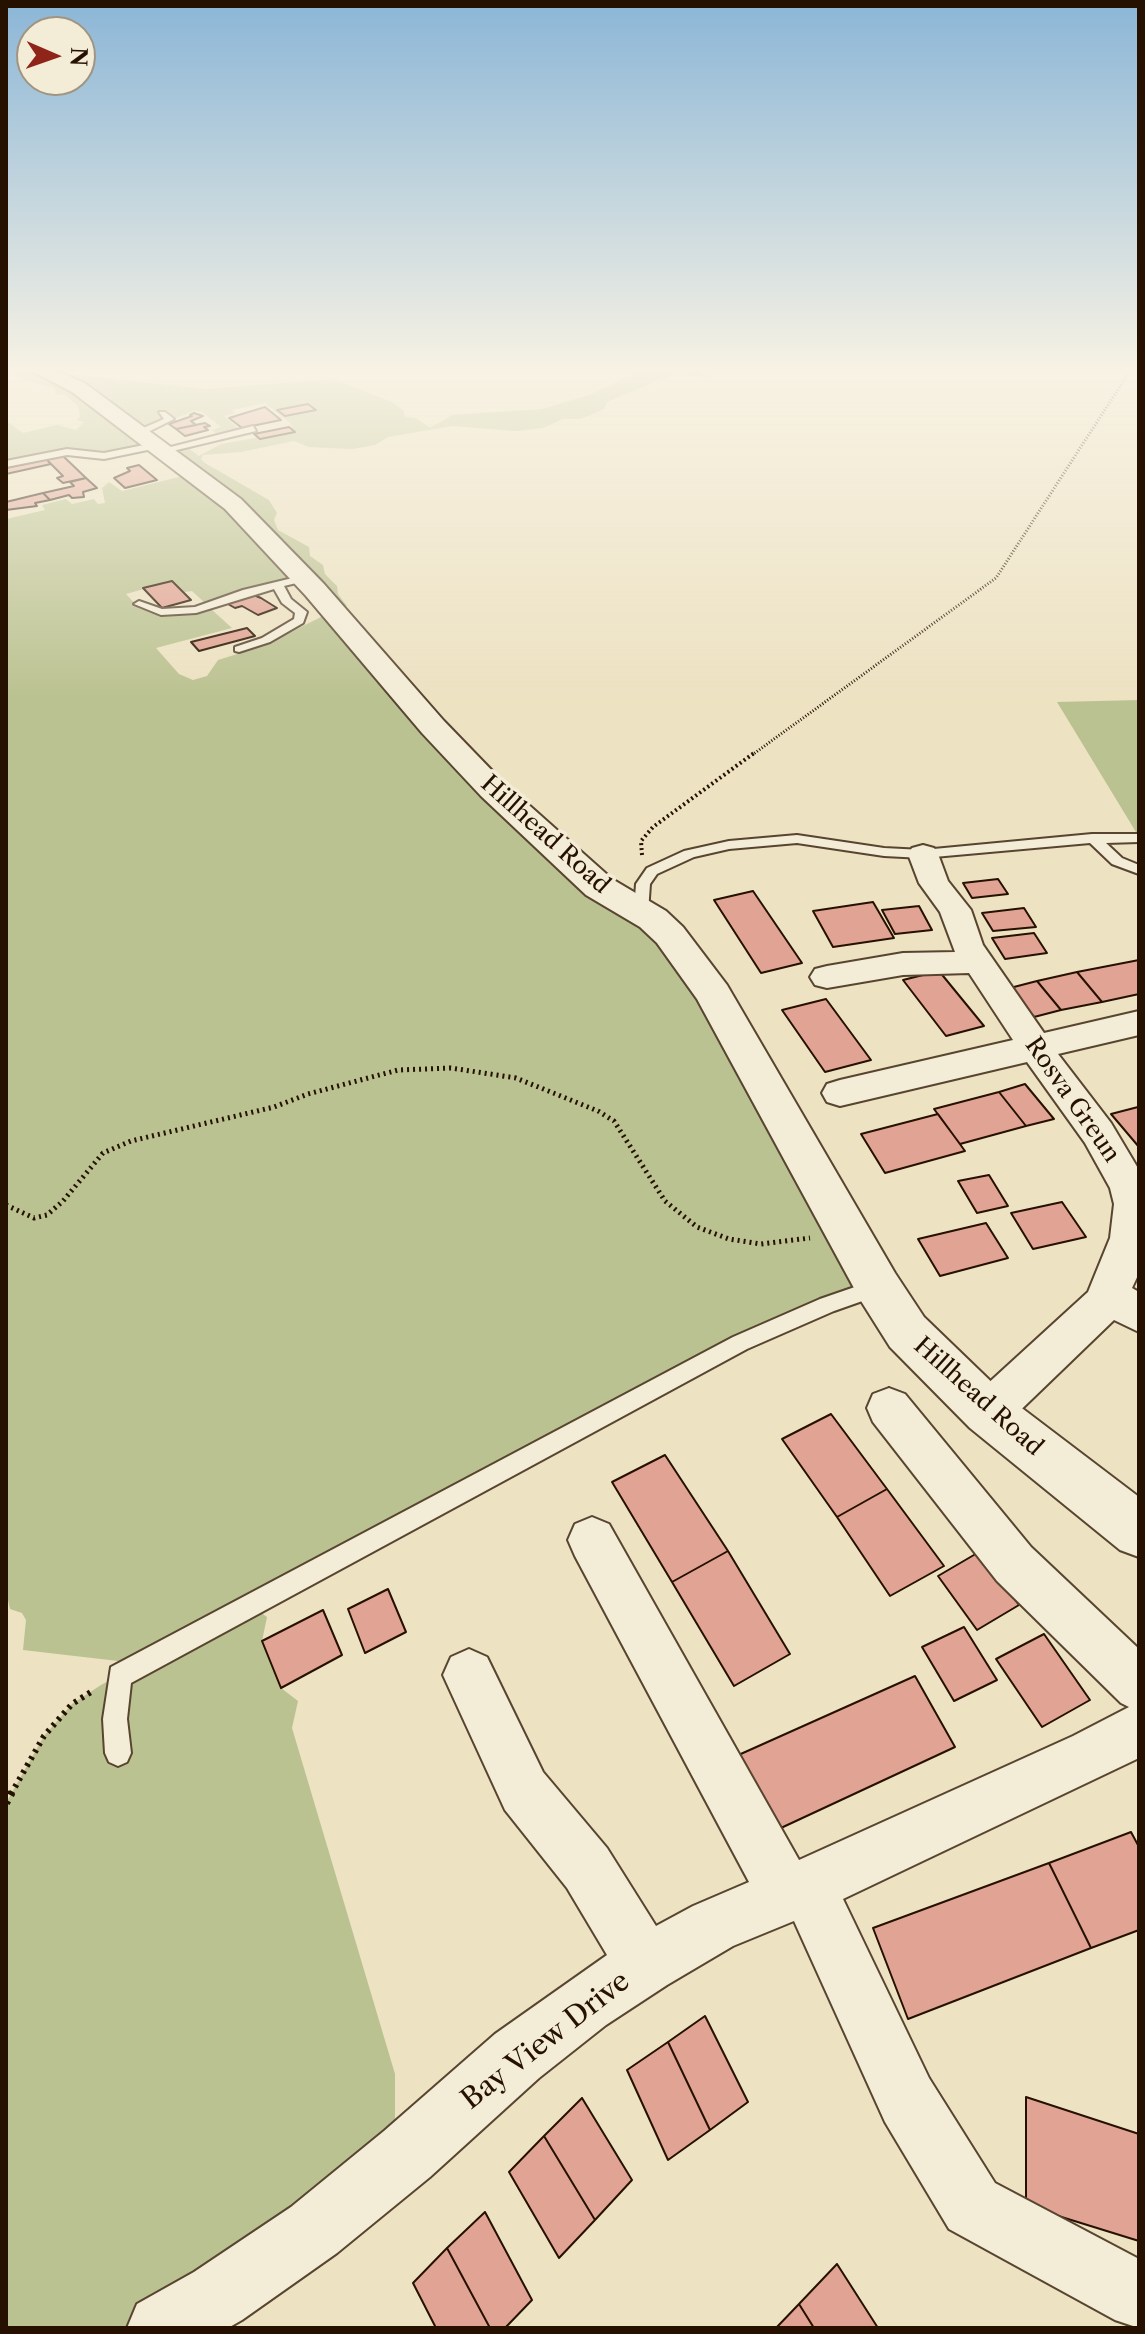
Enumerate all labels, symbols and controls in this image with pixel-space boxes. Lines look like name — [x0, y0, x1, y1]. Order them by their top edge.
north arrow — [16, 16, 96, 96]
text: N — [65, 47, 92, 67]
street label: Hillhead Road — [475, 770, 615, 900]
street label: Rosva Greun — [1018, 1032, 1126, 1168]
street label: Hillhead Road — [908, 1332, 1048, 1462]
street label: Bay View Drive — [455, 1965, 637, 2117]

